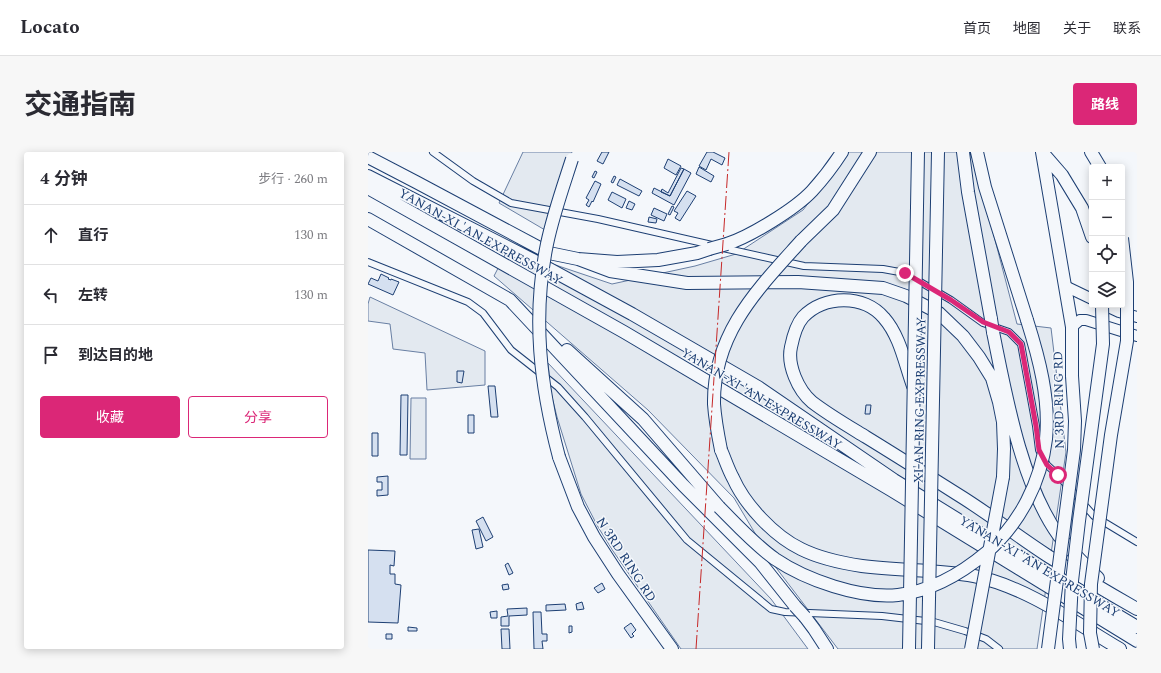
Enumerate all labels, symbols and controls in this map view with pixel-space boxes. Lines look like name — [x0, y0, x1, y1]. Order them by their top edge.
text: Locato — [20, 13, 80, 42]
text: 首页 — [963, 18, 991, 39]
text: 地图 — [1013, 18, 1041, 39]
text: 关于 — [1063, 18, 1091, 39]
text: 联系 — [1113, 18, 1141, 39]
button: 路线 — [1073, 83, 1137, 125]
text: 交通指南 — [24, 84, 136, 127]
map controls — [1089, 164, 1125, 308]
button: + — [1089, 164, 1125, 200]
text: 4 分钟 — [40, 166, 88, 192]
text: 步行 · 260 m — [258, 169, 328, 189]
street label: YANAN-XI 'AN EXPRESSWAY — [395, 183, 566, 290]
button: − — [1089, 200, 1125, 236]
icon: ahead — [40, 224, 62, 246]
text: 直行 — [78, 224, 108, 247]
text: 130 m — [294, 225, 328, 245]
button: locate — [1089, 236, 1125, 272]
route end — [896, 264, 914, 282]
button: layers — [1089, 272, 1125, 308]
icon: left — [40, 284, 62, 306]
text: 左转 — [78, 284, 108, 307]
text: 130 m — [294, 285, 328, 305]
street label: XI'AN RING EXPRESSWAY — [909, 317, 931, 483]
street label: YANAN-XI 'AN EXPRESSWAY — [677, 343, 846, 455]
icon: arrive — [40, 344, 62, 366]
text: 到达目的地 — [78, 344, 153, 367]
street label: N 3RD RING RD — [1048, 351, 1070, 449]
button: 收藏 — [40, 396, 180, 438]
button: 分享 — [188, 396, 328, 438]
route start — [1049, 466, 1067, 484]
street label: YANAN-XI 'AN EXPRESSWAY — [955, 511, 1124, 623]
street label: N 3RD RING RD — [591, 513, 661, 606]

